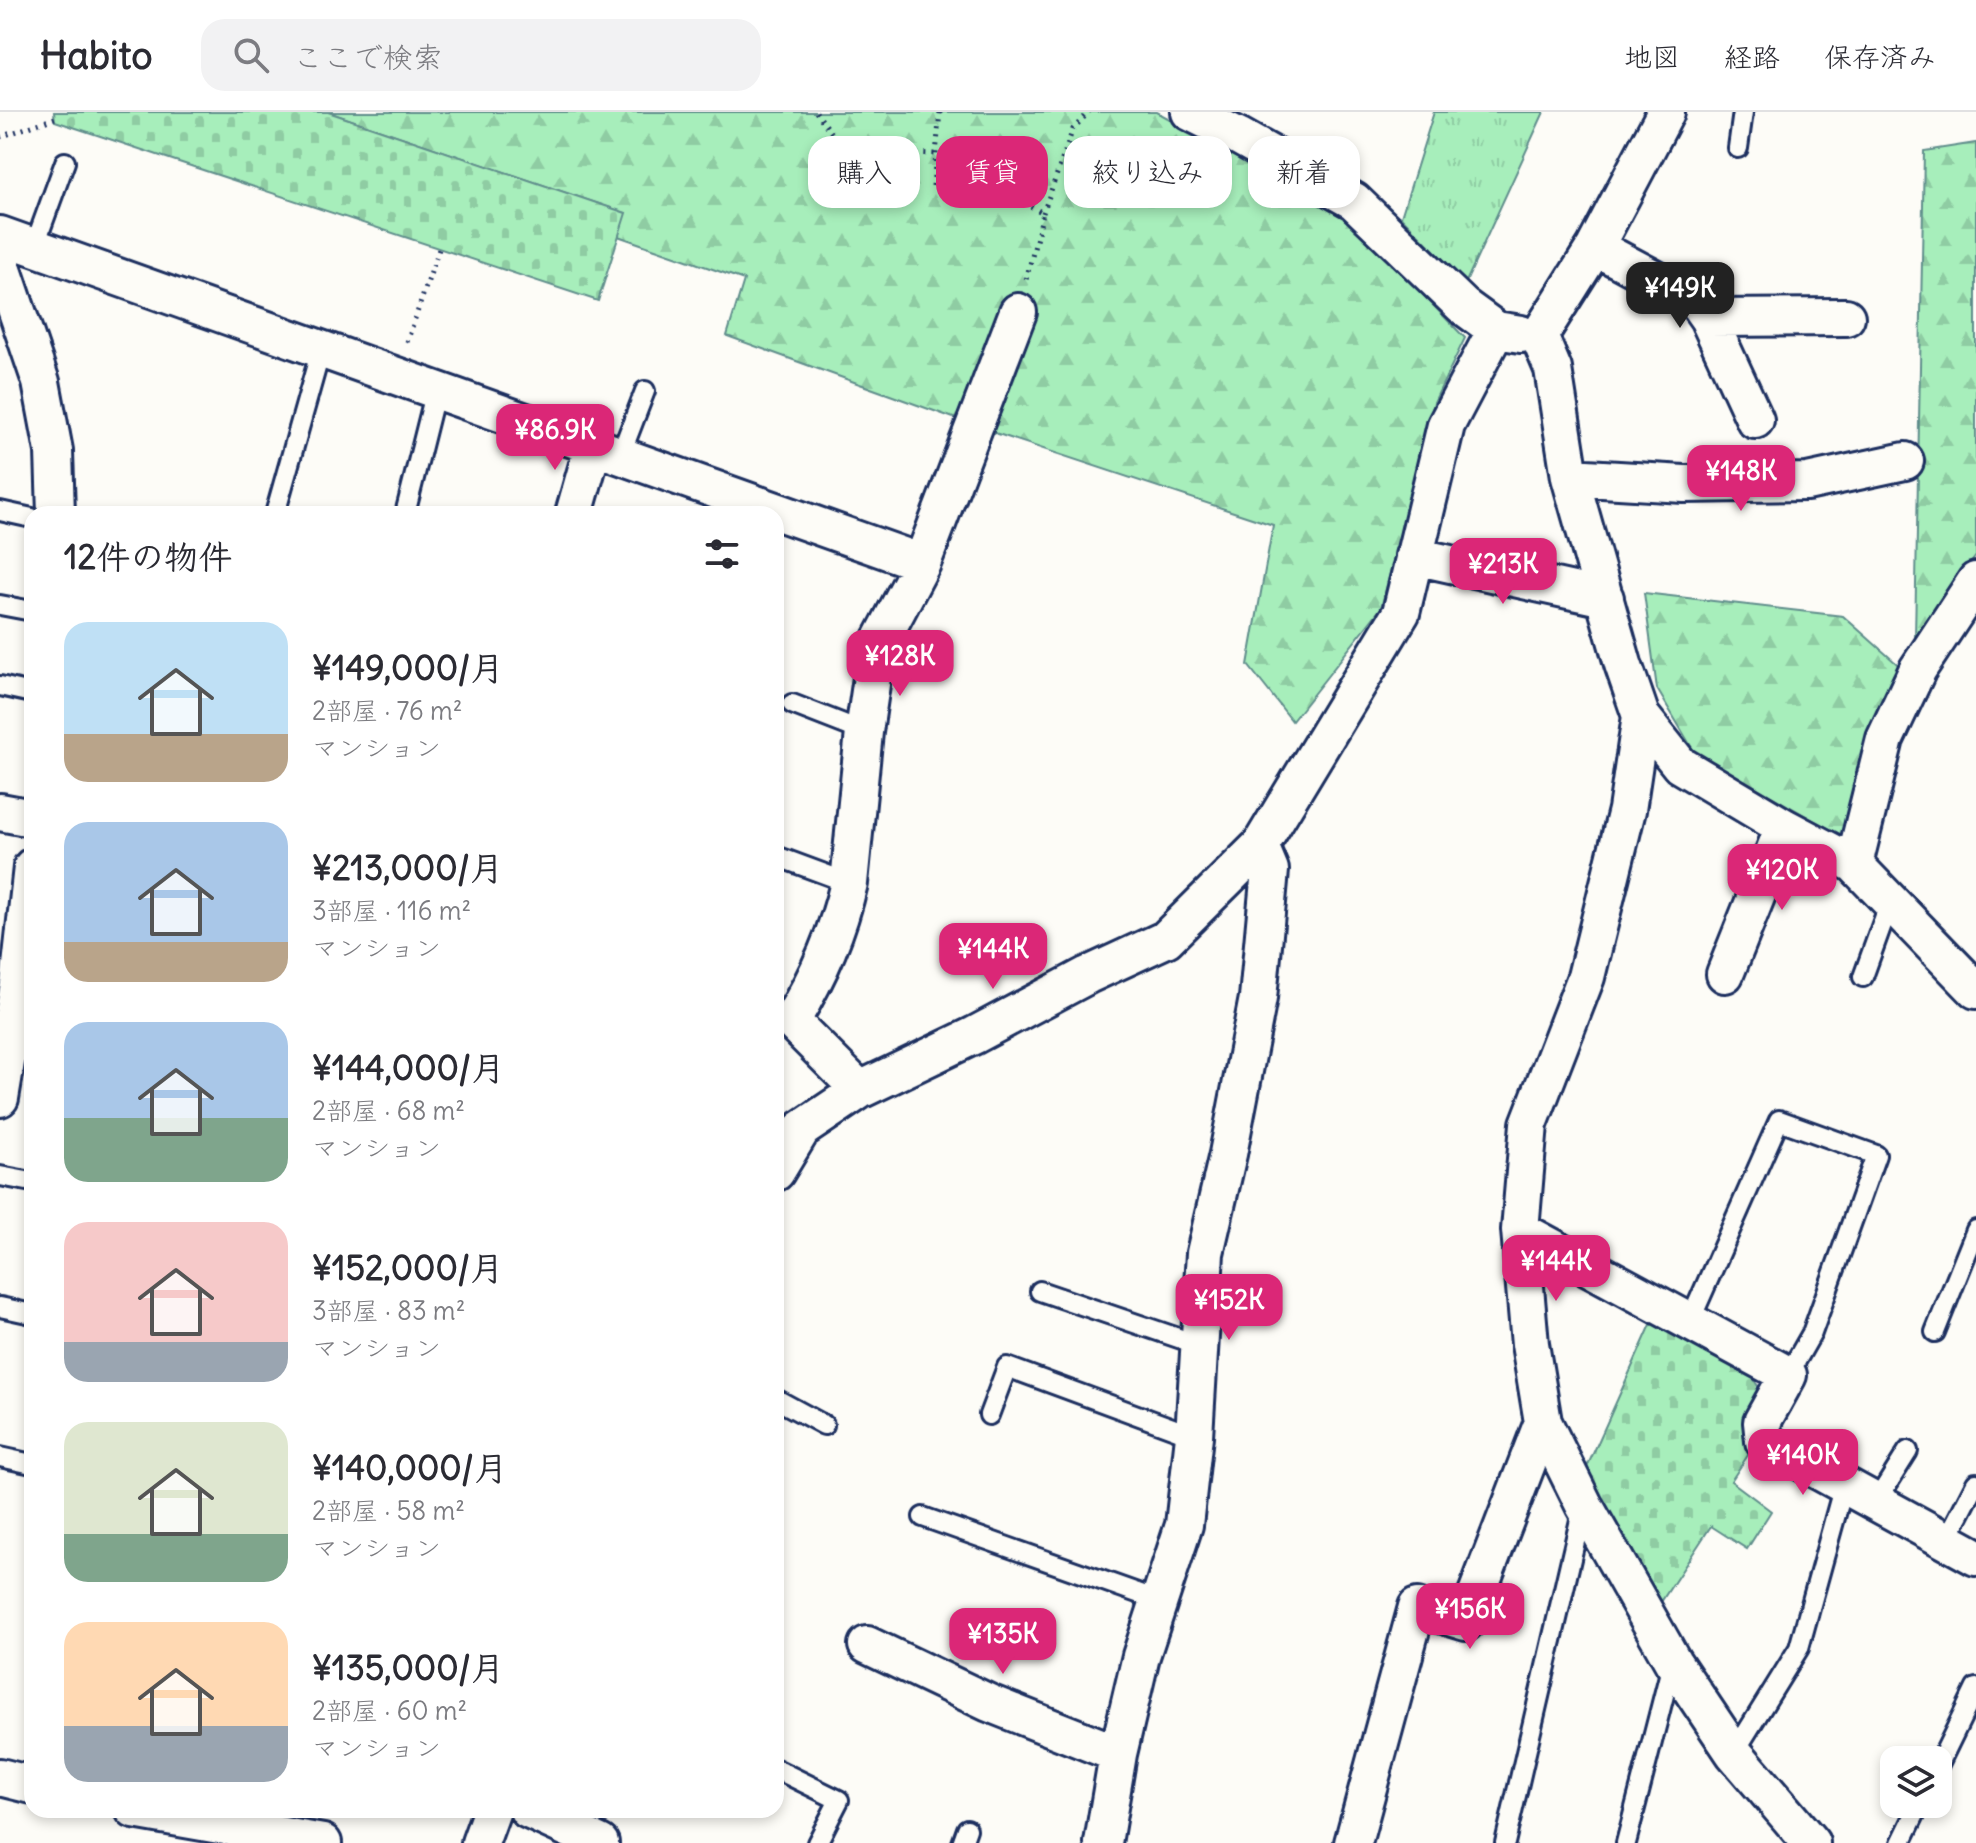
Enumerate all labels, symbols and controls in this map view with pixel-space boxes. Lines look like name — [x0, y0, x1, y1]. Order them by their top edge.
search box — [201, 19, 761, 91]
text: Habito — [40, 32, 153, 79]
icon: search — [229, 33, 273, 77]
text: ここで検索 — [293, 38, 443, 76]
text: 地図 — [1624, 39, 1680, 75]
text: 経路 — [1724, 39, 1780, 75]
text: 保存済み — [1824, 39, 1936, 75]
chip: 購入 — [808, 136, 920, 208]
chip: 賃貸 — [936, 136, 1048, 208]
chip: 絞り込み — [1064, 136, 1232, 208]
chip: 新着 — [1248, 136, 1360, 208]
pin: ¥149K — [1624, 262, 1736, 330]
text: ¥149K — [1644, 271, 1716, 304]
pin: ¥86.9K — [490, 404, 620, 472]
text: ¥86.9K — [514, 413, 596, 446]
pin: ¥148K — [1685, 445, 1797, 513]
text: ¥148K — [1705, 454, 1777, 487]
icon: filters — [700, 532, 744, 576]
text: 12件の物件 — [64, 535, 232, 578]
pin: ¥213K — [1447, 538, 1559, 606]
text: ¥213K — [1468, 547, 1538, 580]
pin: ¥128K — [844, 630, 956, 698]
text: ¥128K — [865, 639, 935, 672]
text: ¥149,000/月 — [312, 646, 504, 689]
icon: home — [128, 654, 224, 750]
text: 2部屋 · 76 m² — [312, 694, 463, 727]
text: マンション — [312, 731, 441, 764]
pin: ¥120K — [1726, 844, 1838, 912]
text: ¥213,000/月 — [312, 846, 504, 889]
text: ¥120K — [1746, 853, 1818, 886]
icon: home — [128, 854, 224, 950]
text: 3部屋 · 116 m² — [312, 894, 471, 927]
pin: ¥144K — [937, 923, 1049, 991]
text: マンション — [312, 931, 441, 964]
text: ¥144K — [957, 932, 1029, 965]
text: ¥144,000/月 — [312, 1046, 505, 1089]
icon: home — [128, 1054, 224, 1150]
text: 2部屋 · 68 m² — [312, 1094, 465, 1127]
text: マンション — [312, 1131, 441, 1164]
pin: ¥144K — [1500, 1235, 1612, 1303]
text: ¥144K — [1520, 1244, 1592, 1277]
text: ¥152,000/月 — [312, 1246, 504, 1289]
icon: home — [128, 1254, 224, 1350]
pin: ¥152K — [1173, 1274, 1285, 1342]
text: ¥152K — [1194, 1283, 1264, 1316]
text: 3部屋 · 83 m² — [312, 1294, 465, 1327]
text: マンション — [312, 1331, 441, 1364]
pin: ¥140K — [1747, 1429, 1859, 1497]
text: ¥140K — [1766, 1438, 1840, 1471]
text: ¥140,000/月 — [312, 1446, 508, 1489]
icon: home — [128, 1454, 224, 1550]
text: 2部屋 · 58 m² — [312, 1494, 465, 1527]
text: マンション — [312, 1531, 441, 1564]
pin: ¥156K — [1414, 1583, 1526, 1651]
text: ¥156K — [1434, 1592, 1506, 1625]
pin: ¥135K — [947, 1608, 1059, 1676]
text: ¥135K — [967, 1617, 1039, 1650]
text: ¥135,000/月 — [312, 1646, 504, 1689]
icon: home — [128, 1654, 224, 1750]
text: 2部屋 · 60 m² — [312, 1694, 467, 1727]
text: マンション — [312, 1731, 441, 1764]
map controls — [1880, 1746, 1952, 1818]
button: layers — [1880, 1746, 1952, 1818]

